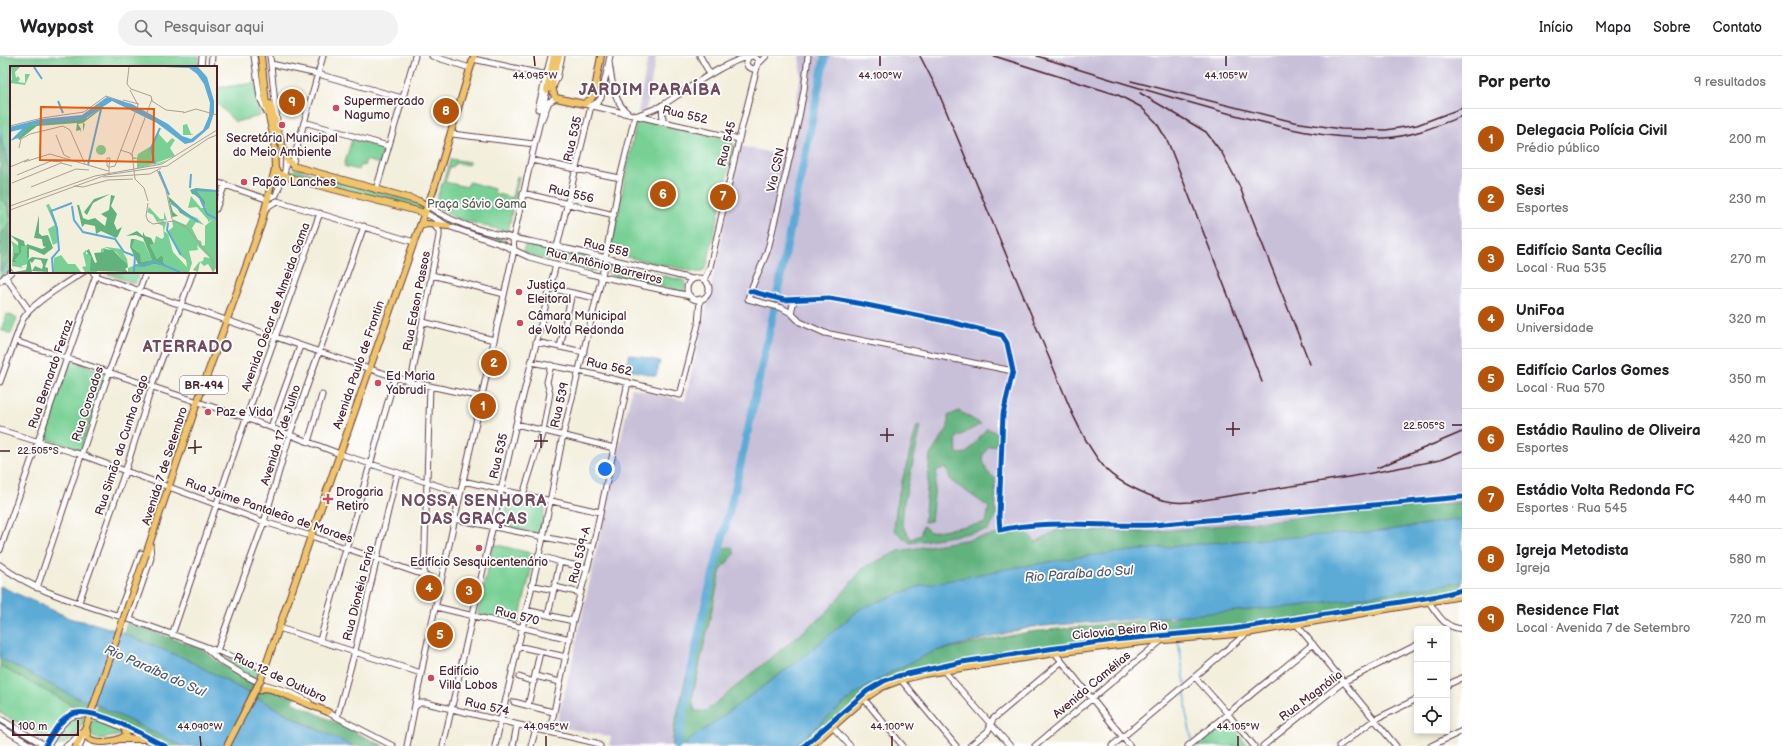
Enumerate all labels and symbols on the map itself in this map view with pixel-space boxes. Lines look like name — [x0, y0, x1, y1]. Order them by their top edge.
inset map — [10, 66, 217, 273]
text: 44.095°W — [512, 70, 558, 82]
text: 44.100°W — [858, 70, 902, 82]
text: 44.105°W — [1204, 70, 1248, 82]
district label: JARDIM PARAÍBA — [579, 78, 721, 100]
pin: 9 — [279, 87, 305, 117]
place label: Supermercado Nagumo — [344, 94, 425, 123]
pin: 8 — [433, 96, 459, 126]
marker: Supermercado Nagumo — [331, 103, 341, 113]
street label: Rua 552 — [661, 103, 709, 127]
street label: Rua 535 — [560, 115, 586, 163]
marker: Secretária Municipal do Meio Ambiente — [277, 120, 287, 130]
street label: Rua 545 — [714, 120, 740, 168]
place label: Secretária Municipal do Meio Ambiente — [226, 131, 338, 160]
street label: Via CSN — [764, 146, 788, 194]
place label: Papão Lanches — [252, 175, 336, 190]
marker: Papão Lanches — [239, 177, 249, 187]
pin: 6 — [650, 179, 676, 209]
street label: Rua 556 — [547, 181, 595, 207]
pin: 7 — [710, 182, 736, 212]
park label: Praça Sávio Gama — [427, 197, 527, 212]
street label: Avenida Oscar de Almeida Gama — [238, 220, 314, 393]
street label: Rua 558 — [582, 235, 630, 261]
street label: Rua Antônio Barreiros — [544, 244, 664, 288]
street label: Rua Edson Passos — [400, 250, 434, 352]
place label: Justiça Eleitoral — [527, 278, 571, 307]
marker: Justiça Eleitoral — [514, 287, 524, 297]
street label: Avenida Paulo de Frontin — [330, 299, 388, 431]
place label: Câmara Municipal de Volta Redonda — [528, 309, 626, 338]
street label: Rua Bernardo Ferraz — [25, 317, 77, 431]
marker: Câmara Municipal de Volta Redonda — [515, 318, 525, 328]
district label: ATERRADO — [142, 338, 233, 357]
pin: 2 — [481, 348, 507, 378]
street label: Rua 562 — [585, 354, 633, 380]
street label: Rua Coroados — [69, 365, 107, 443]
place label: Ed Maria Yabrudi — [385, 369, 435, 398]
street label: Rua Simão da Cunha Gago — [92, 373, 152, 517]
road number: BR-494 — [180, 376, 228, 394]
marker: Ed Maria Yabrudi — [373, 378, 383, 388]
street label: Rua 539 — [547, 381, 573, 429]
street label: Avenida 17 de Julho — [258, 383, 304, 487]
pin: 1 — [470, 391, 496, 421]
street label: Avenida 7 de Setembro — [139, 405, 191, 527]
place label: Paz e Vida — [216, 405, 273, 420]
marker: Paz e Vida — [203, 407, 213, 417]
text: 22.505°S — [1403, 420, 1445, 432]
street label: Rua 535 — [486, 432, 512, 480]
text: 22.505°S — [17, 445, 59, 457]
your location — [595, 459, 615, 479]
street label: Rua Jaime Pantaleão de Moraes — [183, 475, 355, 547]
place label: Drogaria Retiro — [336, 485, 384, 514]
district label: NOSSA SENHORA DAS GRAÇAS — [401, 492, 547, 529]
marker: Drogaria Retiro — [323, 494, 333, 504]
street label: Rua 539-A — [566, 524, 594, 585]
street label: Rua Dionéia Faria — [340, 543, 378, 642]
marker: Edifício Sesquicentenário — [474, 543, 484, 553]
place label: Edifício Sesquicentenário — [410, 555, 548, 570]
water label: Rio Paraíba do Sul — [1024, 562, 1135, 586]
pin: 4 — [416, 573, 442, 603]
pin: 3 — [456, 576, 482, 606]
street label: Rua 570 — [493, 603, 541, 629]
street label: Ciclovia Beira Rio — [1071, 619, 1169, 643]
pin: 5 — [427, 620, 453, 650]
water label: Rio Paraíba do Sul — [102, 642, 209, 701]
street label: Avenida Camélias — [1050, 648, 1134, 722]
street label: Rua 12 de Outubro — [231, 650, 329, 706]
place label: Edifício Villa Lobos — [439, 664, 497, 693]
street label: Rua Magnólia — [1276, 667, 1346, 725]
marker: Edifício Villa Lobos — [426, 673, 436, 683]
street label: Rua 574 — [463, 695, 511, 720]
scale bar — [12, 718, 79, 737]
text: 44.090°W — [177, 721, 223, 733]
text: 44.095°W — [523, 721, 569, 733]
text: 44.100°W — [870, 721, 914, 733]
text: 44.105°W — [1216, 721, 1260, 733]

